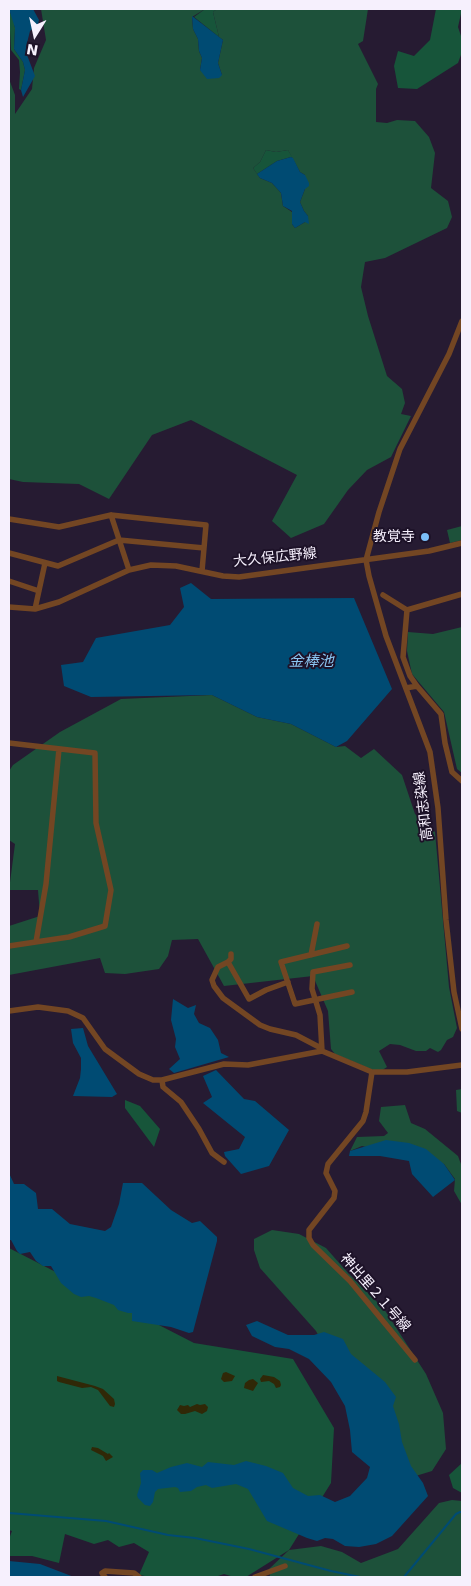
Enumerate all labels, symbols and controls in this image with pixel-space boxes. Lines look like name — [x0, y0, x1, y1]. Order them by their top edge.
north arrow — [10, 10, 60, 60]
text: N — [25, 41, 40, 59]
place label: 教覚寺 — [373, 529, 415, 545]
marker: 教覚寺 — [419, 531, 431, 543]
street label: 大久保広野線 — [232, 545, 318, 571]
water label: 金棒池 — [289, 653, 333, 671]
street label: 高和志染線 — [411, 770, 437, 842]
street label: 神出里２１号線 — [337, 1251, 413, 1335]

